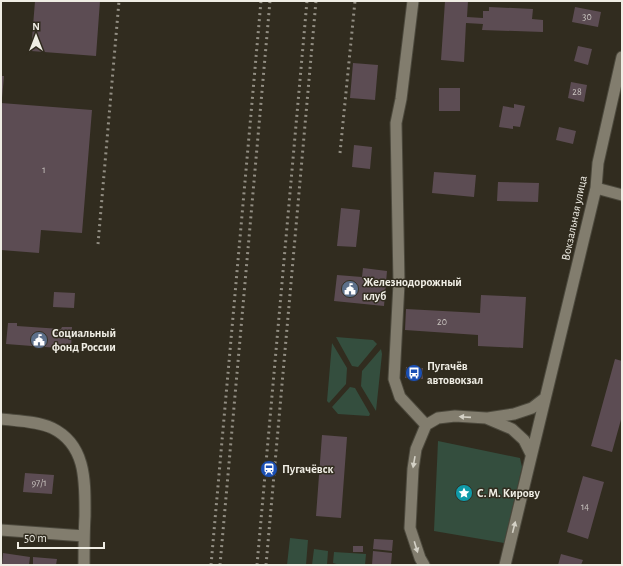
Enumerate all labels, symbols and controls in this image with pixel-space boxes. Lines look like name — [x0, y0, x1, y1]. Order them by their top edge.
house number: 30 — [582, 12, 592, 22]
north arrow — [16, 16, 56, 56]
text: N — [32, 21, 40, 32]
house number: 28 — [572, 87, 582, 97]
house number: 1 — [42, 165, 46, 175]
street label: Вокзальная улица — [559, 174, 590, 262]
place label: Железнодорожный клуб — [363, 276, 462, 303]
public building icon: Железнодорожный клуб — [340, 279, 360, 299]
house number: 20 — [437, 317, 447, 327]
place label: Социальный фонд России — [52, 327, 116, 353]
public building icon: Социальный фонд России — [29, 330, 49, 350]
place label: Пугачёв автовокзал — [427, 360, 483, 386]
bus stop icon: Пугачёв автовокзал — [404, 363, 424, 383]
one-way arrow — [459, 413, 471, 420]
one-way arrow — [411, 455, 417, 468]
station icon: Пугачёвск — [259, 459, 279, 479]
place label: Пугачёвск — [282, 463, 333, 476]
house number: 97/1 — [31, 478, 47, 488]
place icon: С. М. Кирову — [454, 483, 474, 503]
place label: С. М. Кирову — [477, 487, 540, 500]
house number: 14 — [581, 502, 589, 512]
one-way arrow — [511, 521, 517, 533]
scale bar — [18, 524, 104, 550]
text: 50 m — [24, 532, 47, 544]
one-way arrow — [413, 541, 419, 553]

